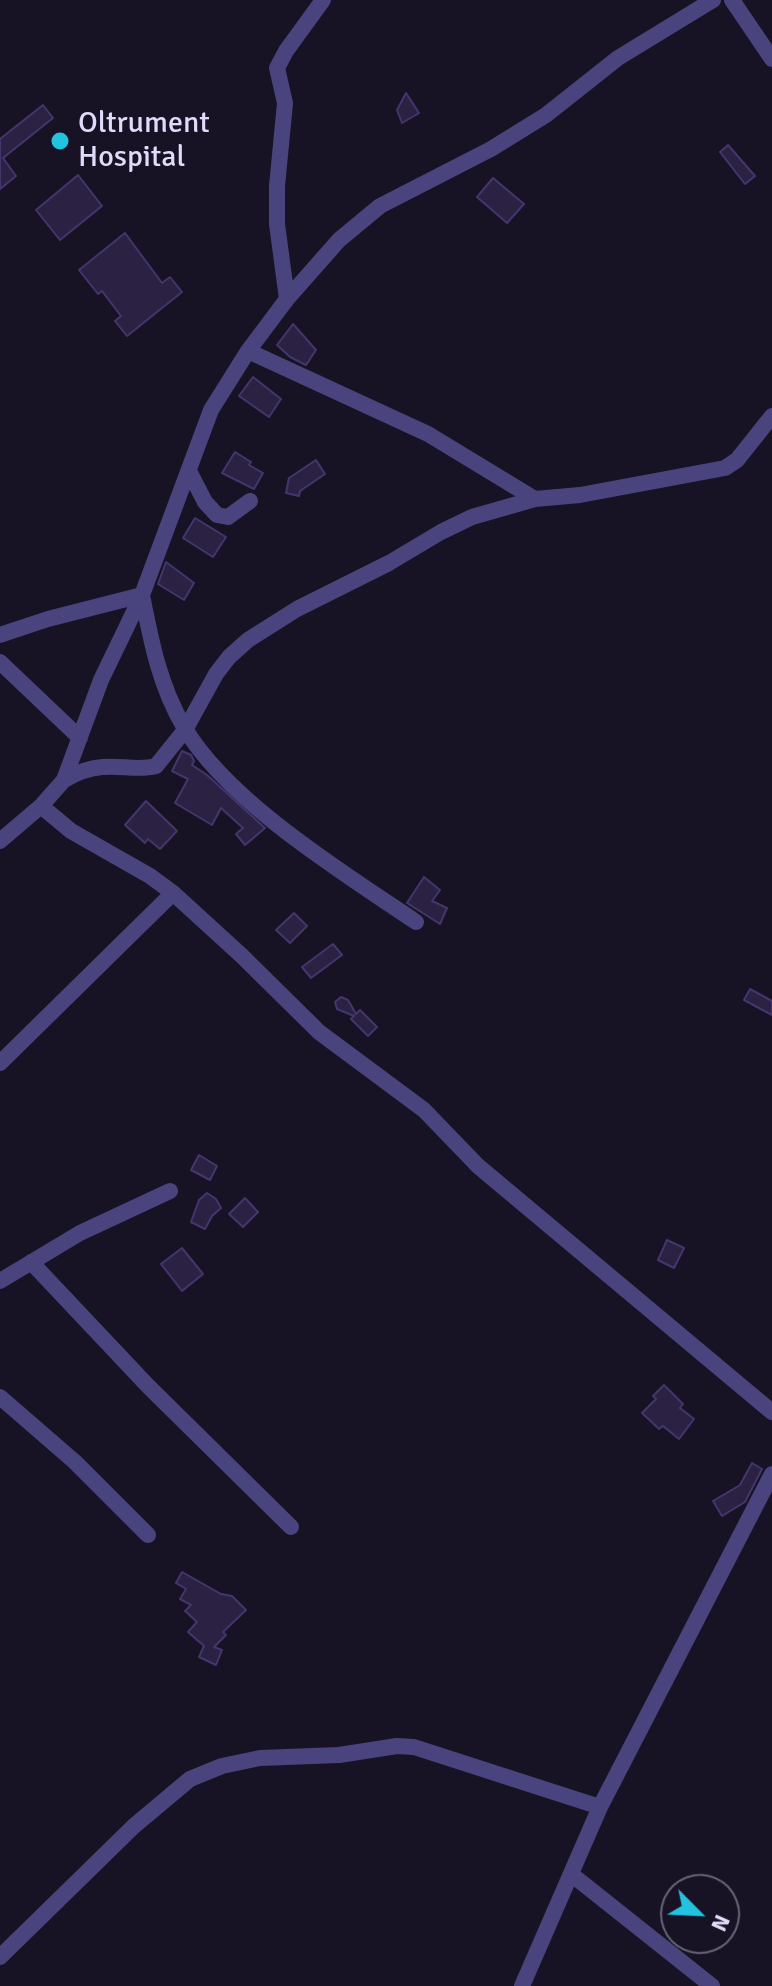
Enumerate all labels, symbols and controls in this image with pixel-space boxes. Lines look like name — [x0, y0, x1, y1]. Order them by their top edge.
place label: Oltrument Hospital — [78, 106, 210, 176]
marker: Oltrument Hospital — [49, 130, 71, 152]
north arrow — [660, 1874, 740, 1954]
text: N — [705, 1911, 736, 1936]

